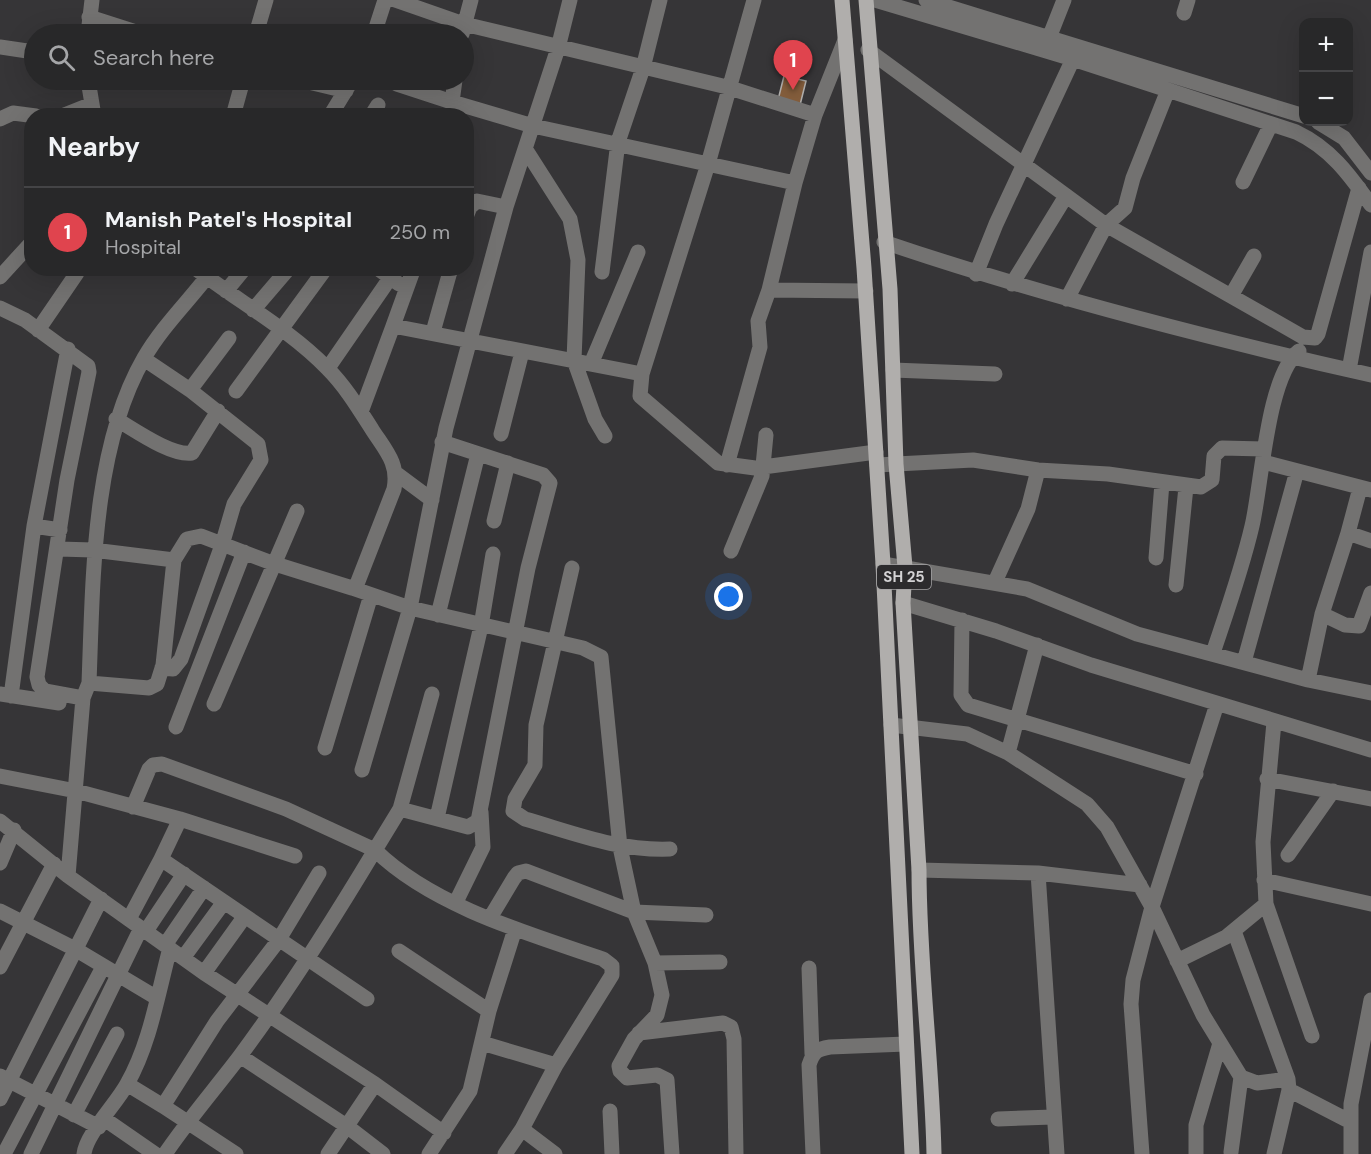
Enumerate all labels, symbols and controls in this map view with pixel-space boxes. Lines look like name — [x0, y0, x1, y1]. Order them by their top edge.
map controls — [1299, 18, 1353, 126]
button: + — [1299, 18, 1353, 72]
search box — [24, 24, 474, 90]
pin: 1 — [774, 40, 812, 90]
icon: search — [45, 41, 78, 74]
text: Search here — [93, 43, 214, 72]
button: − — [1299, 72, 1353, 126]
text: Nearby — [48, 130, 140, 164]
text: Manish Patel's Hospital — [105, 205, 352, 234]
text: 1 — [64, 219, 71, 245]
text: 250 m — [389, 219, 450, 245]
text: Hospital — [105, 234, 181, 260]
road number: SH 25 — [877, 565, 931, 589]
your location — [714, 582, 743, 611]

